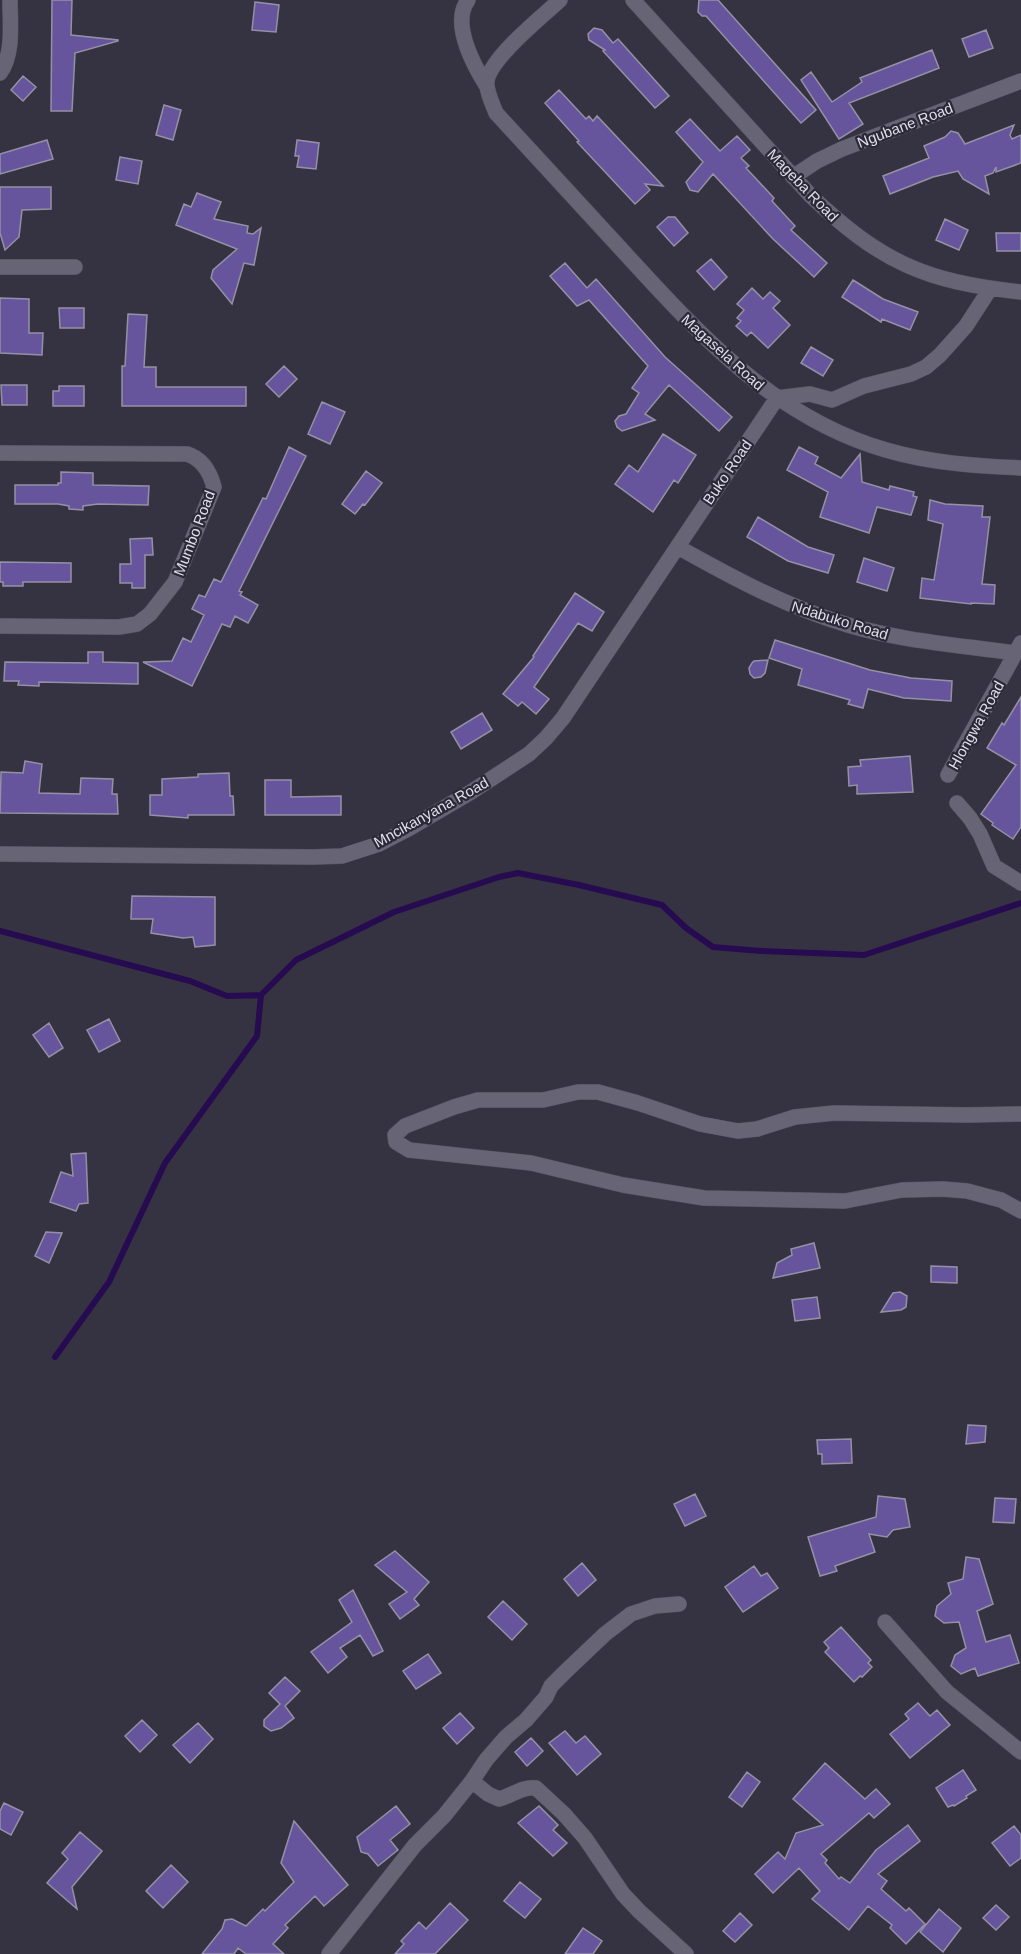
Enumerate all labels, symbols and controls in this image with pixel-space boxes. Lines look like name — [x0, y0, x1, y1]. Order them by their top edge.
street label: Ngubane Road — [855, 99, 955, 151]
street label: Mageba Road — [764, 145, 842, 225]
street label: Magasela Road — [678, 311, 768, 393]
street label: Buko Road — [699, 436, 755, 508]
street label: Mumbo Road — [170, 488, 218, 578]
street label: Ndabuko Road — [790, 597, 890, 643]
street label: Hlongwa Road — [945, 678, 1007, 772]
street label: Mncikanyana Road — [371, 773, 491, 851]

